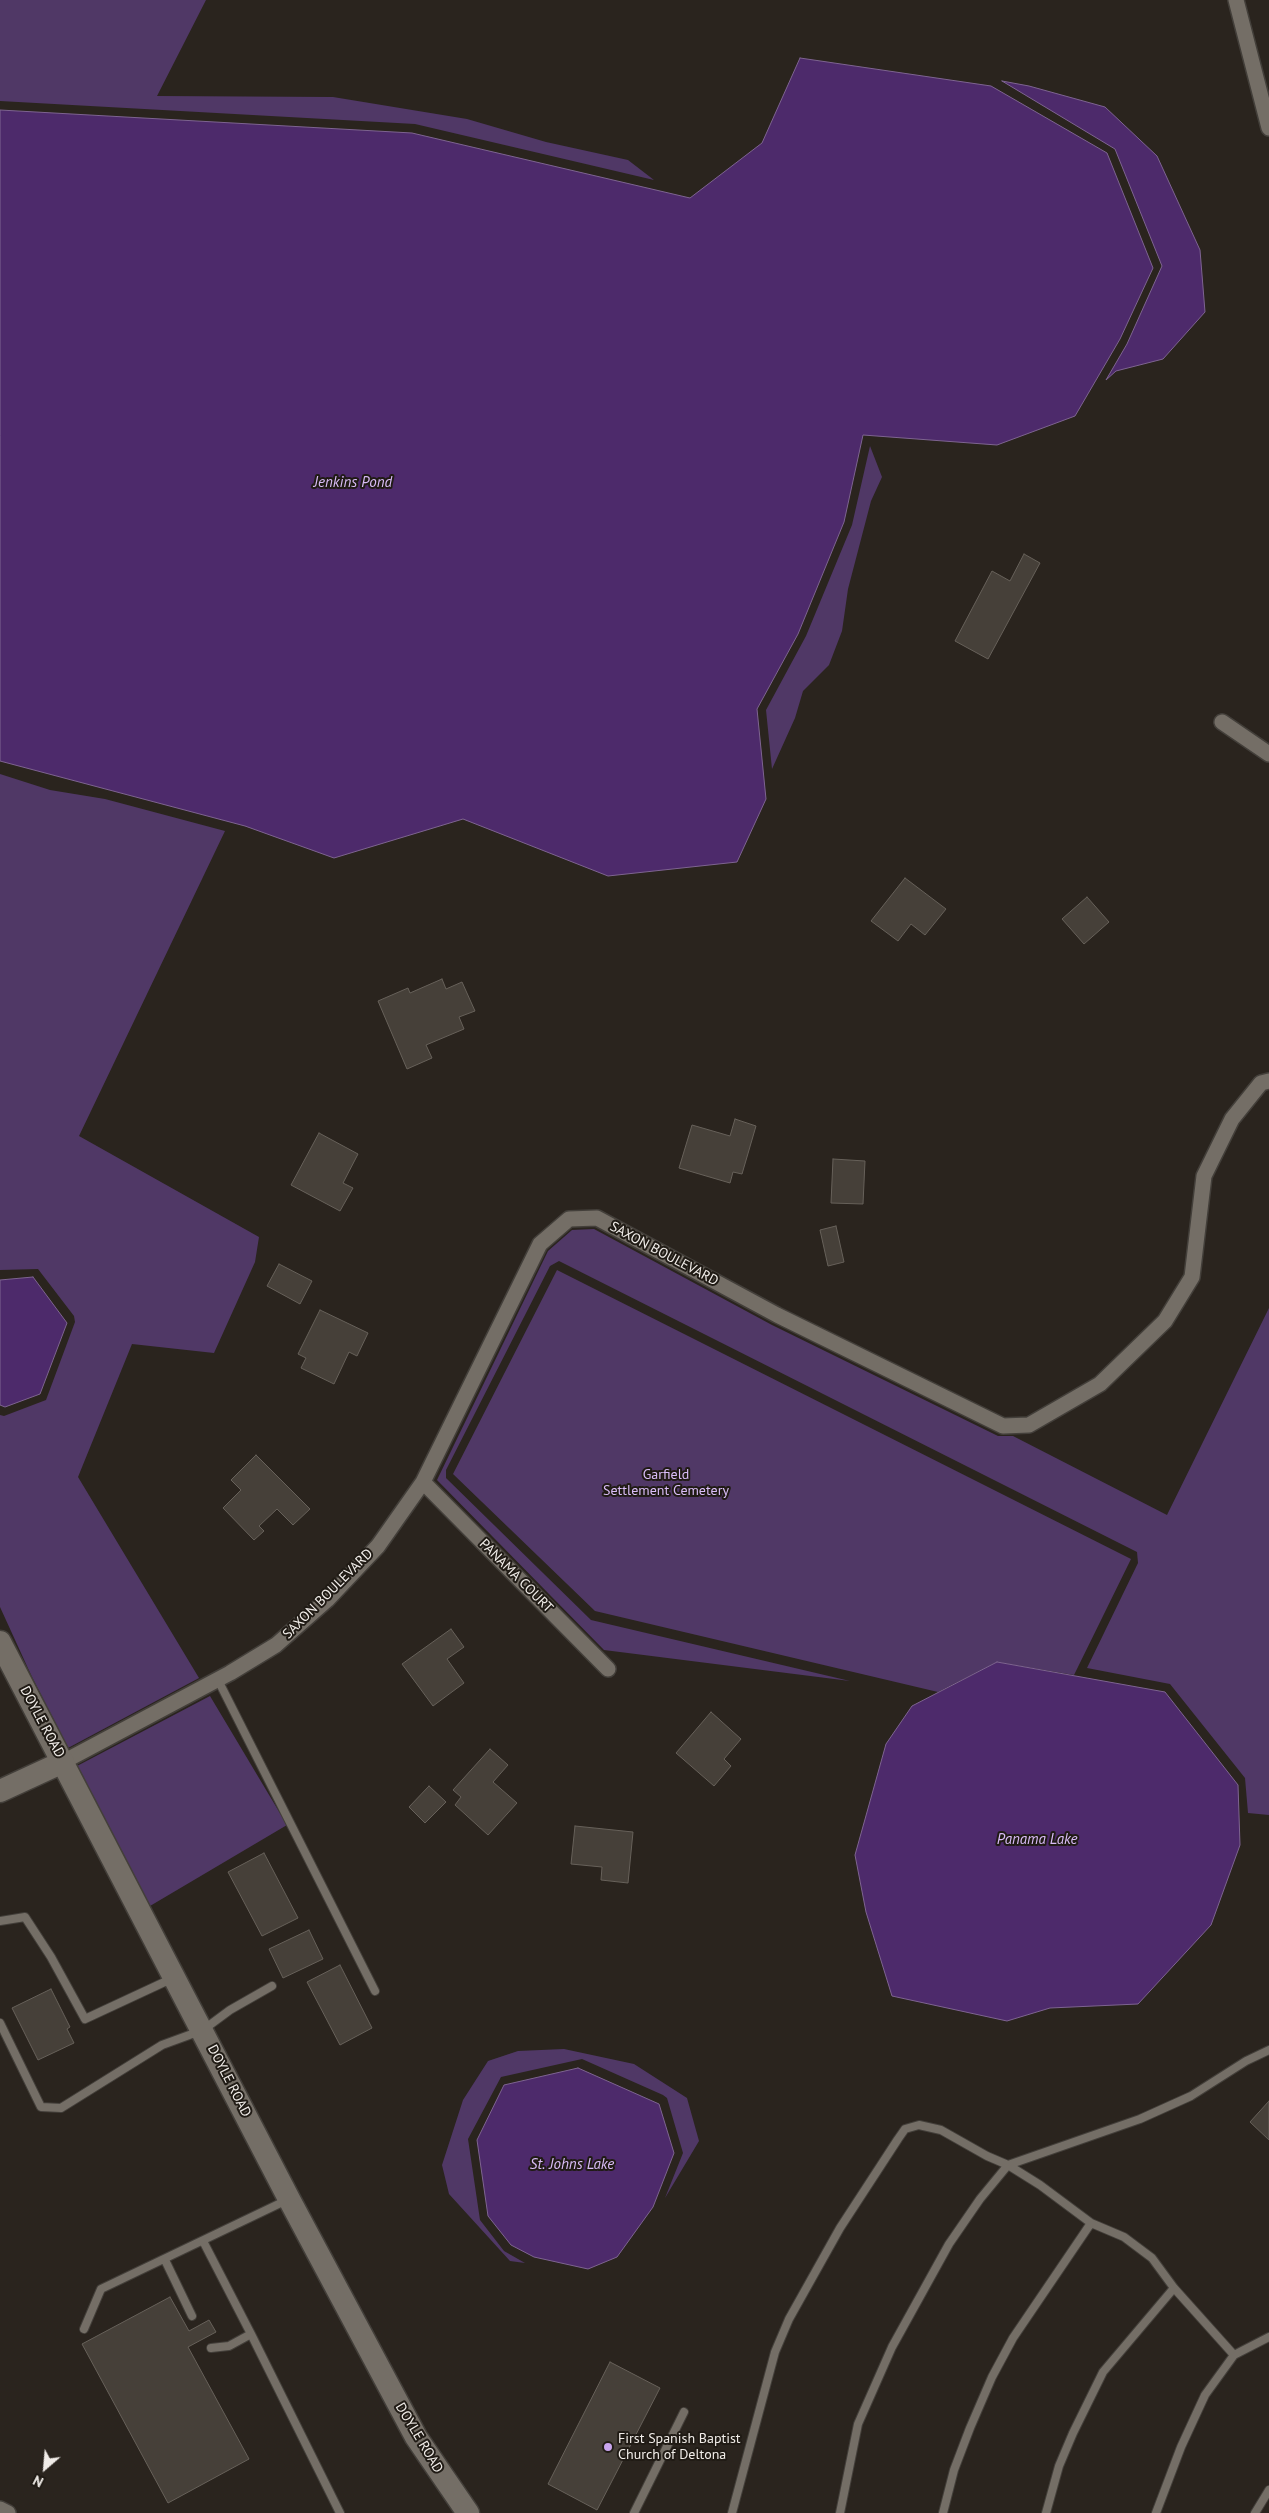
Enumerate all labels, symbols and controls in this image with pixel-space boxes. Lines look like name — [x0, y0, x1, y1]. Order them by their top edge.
water label: Jenkins Pond — [314, 474, 392, 492]
street label: SAXON BOULEVARD — [607, 1218, 721, 1290]
park label: Garfield Settlement Cemetery — [603, 1467, 729, 1500]
street label: PANAMA COURT — [476, 1536, 556, 1616]
street label: SAXON BOULEVARD — [279, 1545, 377, 1643]
street label: DOYLE ROAD — [16, 1683, 68, 1761]
water label: Panama Lake — [997, 1831, 1077, 1849]
street label: DOYLE ROAD — [204, 2042, 254, 2120]
water label: St. Johns Lake — [530, 2156, 614, 2174]
street label: DOYLE ROAD — [392, 2400, 446, 2476]
place label: First Spanish Baptist Church of Deltona — [618, 2431, 741, 2464]
marker: First Spanish Baptist Church of Deltona — [602, 2441, 614, 2453]
north arrow — [20, 2443, 70, 2493]
text: N — [30, 2471, 46, 2491]

